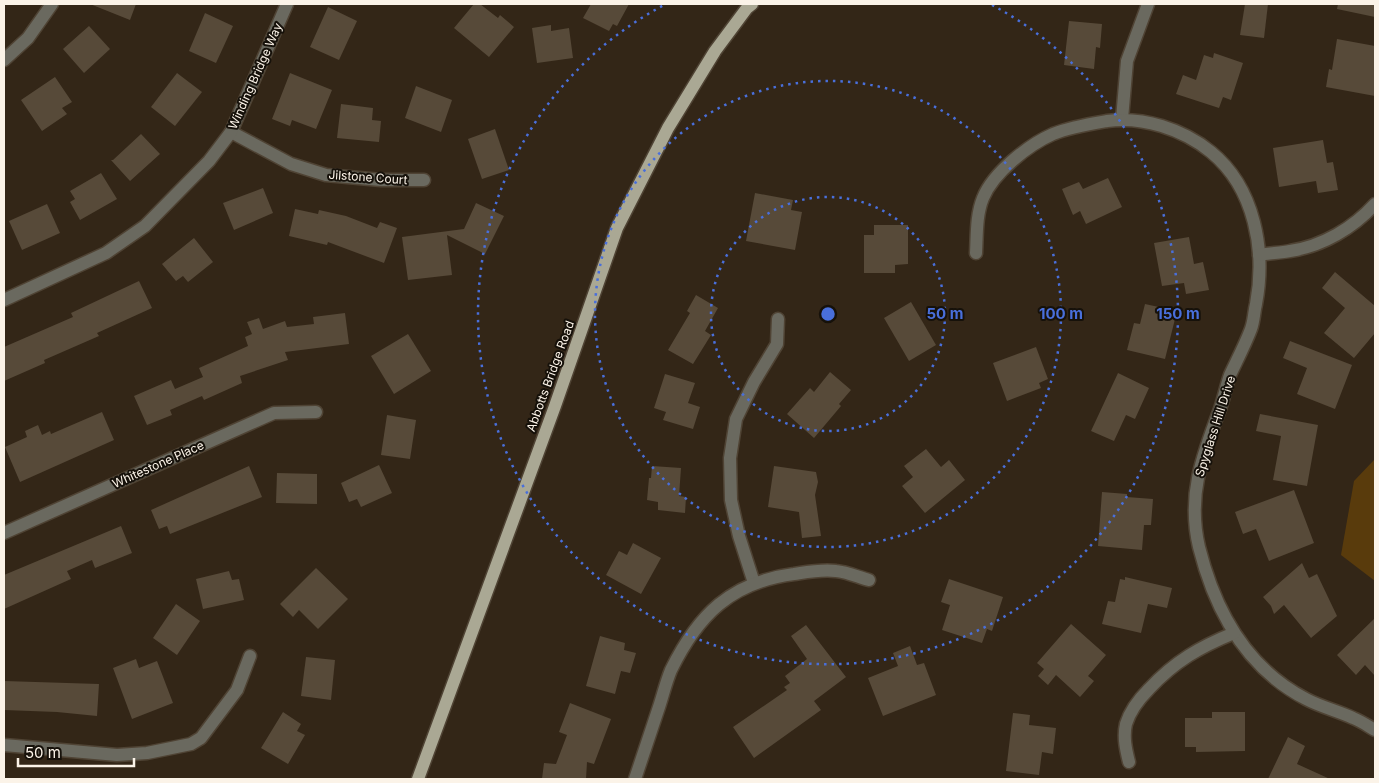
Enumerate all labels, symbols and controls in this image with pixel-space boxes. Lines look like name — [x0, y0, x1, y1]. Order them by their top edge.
street label: Winding Bridge Way — [225, 20, 285, 132]
street label: Jilstone Court — [328, 167, 408, 187]
text: 50 m — [927, 304, 963, 323]
text: 100 m — [1039, 304, 1083, 323]
text: 150 m — [1156, 304, 1200, 323]
centre of rings — [819, 305, 837, 323]
street label: Abbotts Bridge Road — [523, 319, 577, 433]
street label: Spyglass Hill Drive — [1192, 374, 1238, 478]
street label: Whitestone Place — [110, 437, 206, 491]
scale bar — [18, 736, 134, 768]
text: 50 m — [25, 743, 61, 762]

